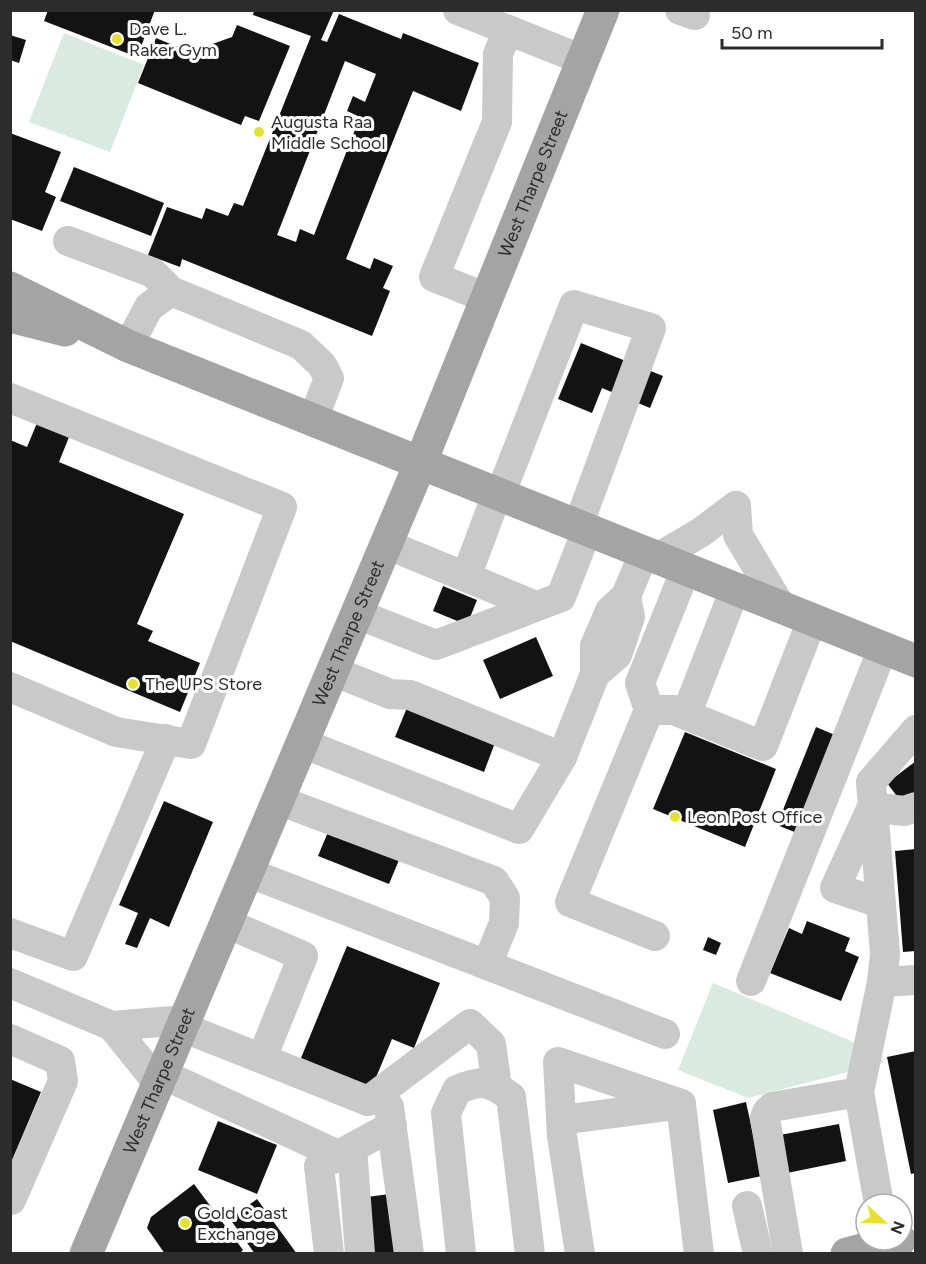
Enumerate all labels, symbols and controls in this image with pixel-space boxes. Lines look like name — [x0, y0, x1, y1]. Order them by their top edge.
scale bar — [722, 12, 882, 50]
place label: Dave L. Raker Gym — [129, 18, 217, 61]
text: 50 m — [731, 22, 773, 44]
marker: Dave L. Raker Gym — [110, 32, 124, 46]
street label: West Tharpe Street — [494, 107, 573, 260]
place label: Augusta Raa Middle School — [271, 111, 385, 154]
marker: Augusta Raa Middle School — [252, 125, 266, 139]
street label: West Tharpe Street — [308, 557, 389, 710]
place label: The UPS Store — [145, 673, 262, 695]
marker: The UPS Store — [126, 677, 140, 691]
place label: Leon Post Office — [687, 806, 823, 828]
marker: Leon Post Office — [668, 810, 682, 824]
street label: West Tharpe Street — [119, 1004, 200, 1157]
north arrow — [854, 1192, 914, 1252]
place label: Gold Coast Exchange — [197, 1202, 288, 1245]
marker: Gold Coast Exchange — [178, 1216, 192, 1230]
text: N — [886, 1218, 909, 1237]

